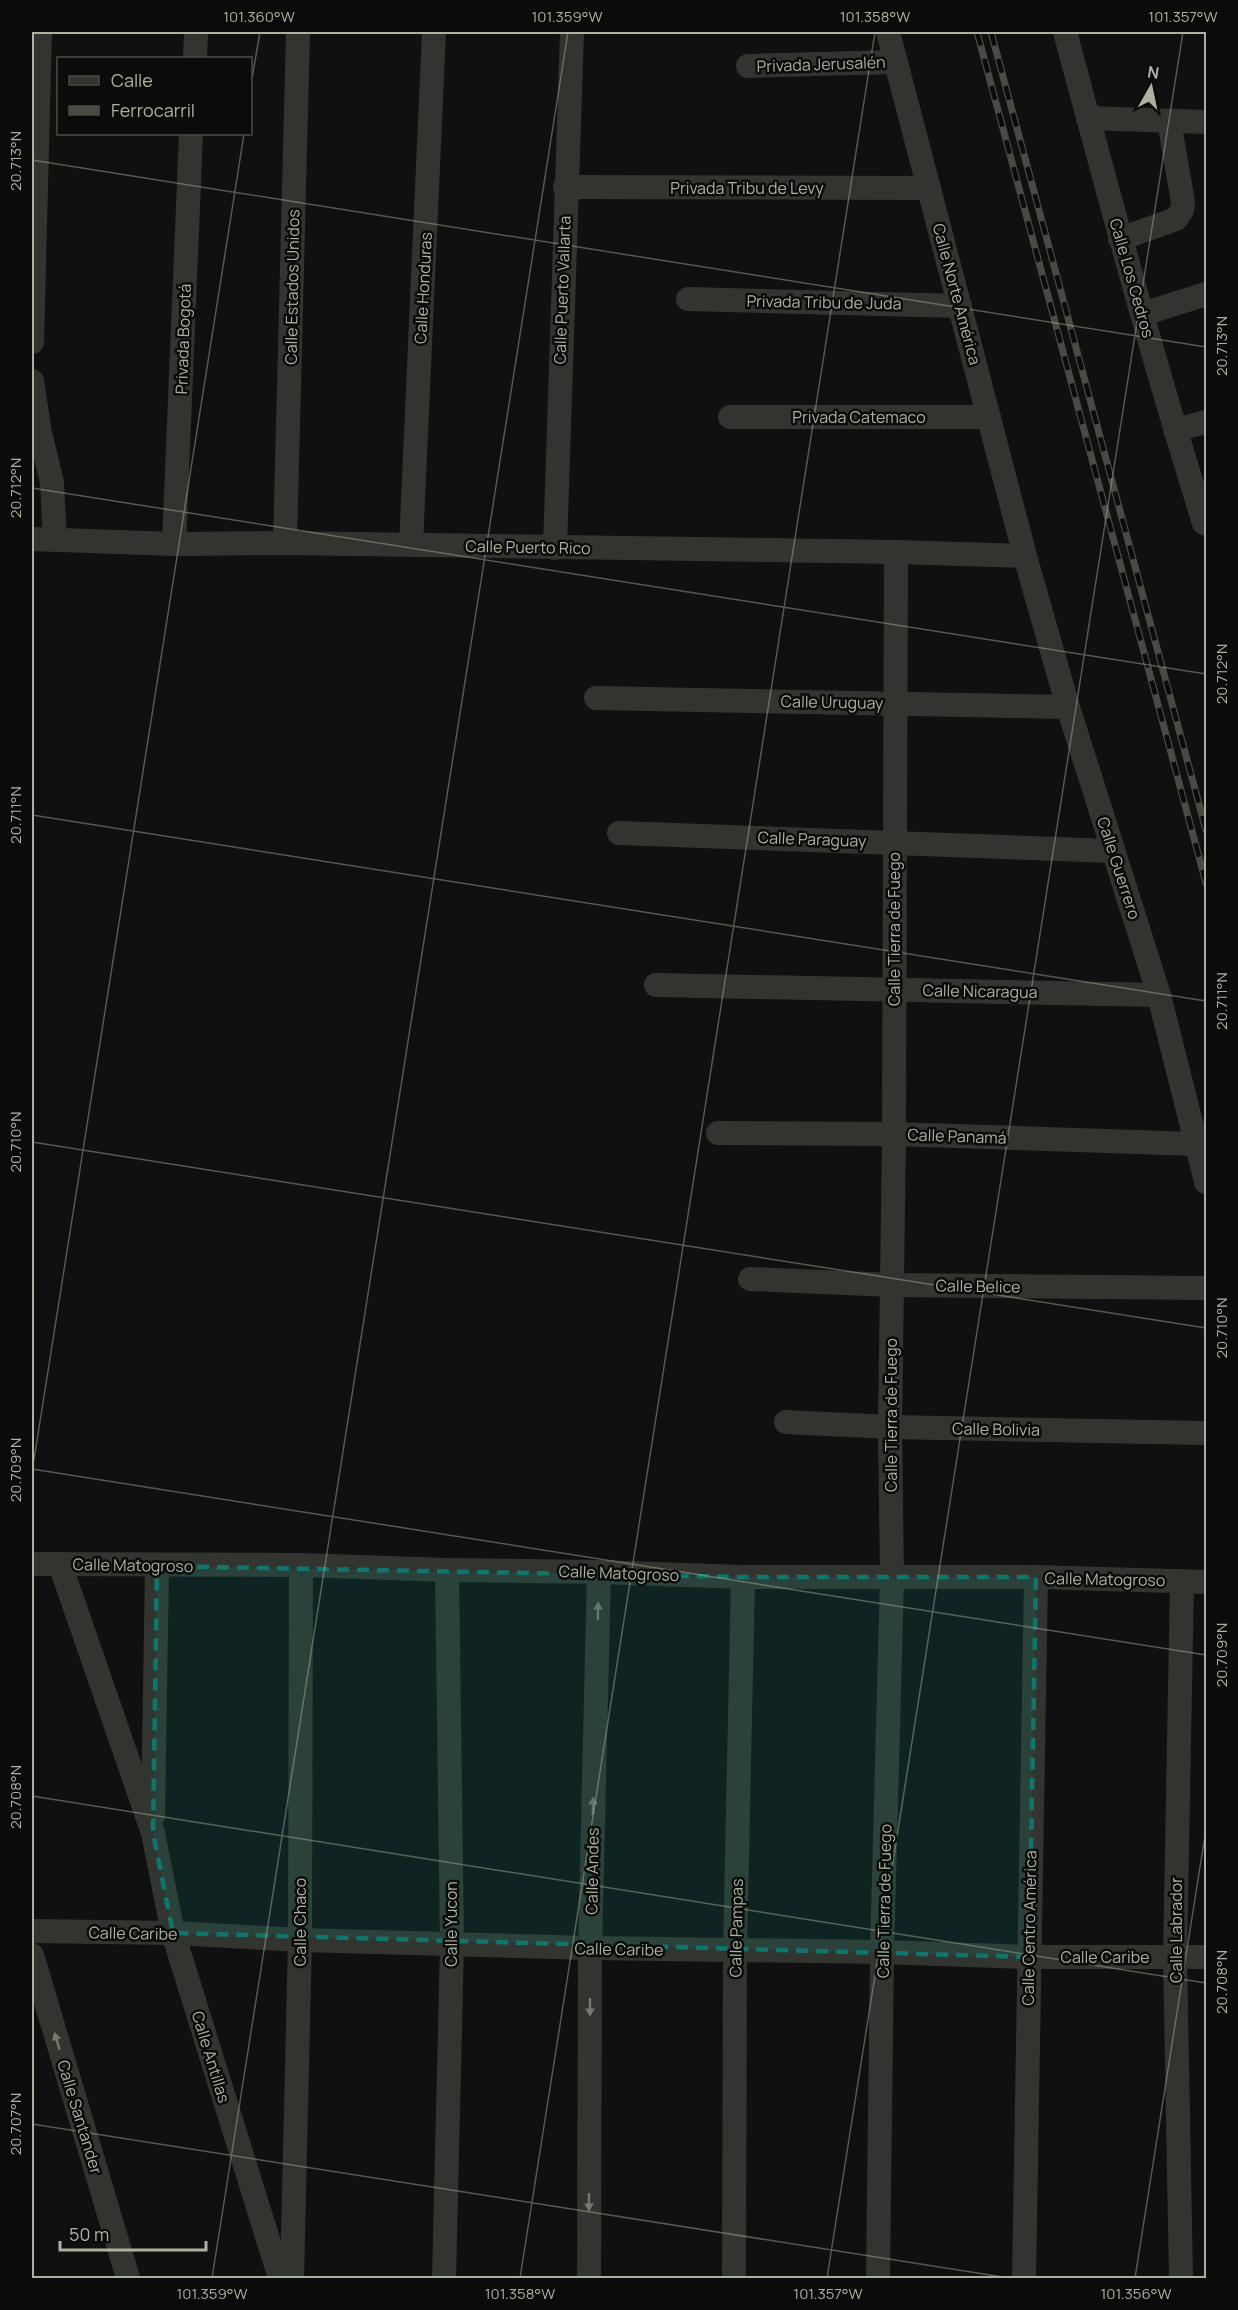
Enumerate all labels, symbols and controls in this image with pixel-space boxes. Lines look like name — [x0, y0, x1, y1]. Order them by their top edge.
text: 101.360°W — [223, 6, 295, 27]
text: 101.359°W — [531, 6, 603, 27]
text: 101.358°W — [840, 6, 910, 27]
text: 101.357°W — [1148, 6, 1218, 27]
street label: Privada Jerusalén — [756, 51, 886, 77]
legend — [57, 57, 252, 135]
north arrow — [1121, 57, 1181, 117]
text: N — [1146, 60, 1161, 84]
text: Calle — [111, 68, 153, 92]
text: Ferrocarril — [111, 98, 195, 122]
text: 20.713°N — [5, 131, 26, 191]
street label: Privada Tribu de Levy — [670, 177, 824, 199]
street label: Calle Estados Unidos — [280, 209, 304, 365]
street label: Calle Puerto Vallarta — [548, 215, 576, 365]
street label: Calle Los Cedros — [1104, 216, 1160, 340]
street label: Calle Norte América — [928, 221, 986, 367]
street label: Calle Honduras — [409, 232, 437, 344]
street label: Privada Bogotá — [170, 283, 196, 395]
street label: Privada Tribu de Juda — [746, 290, 902, 314]
text: 20.713°N — [1211, 316, 1232, 376]
street label: Privada Catemaco — [792, 406, 926, 428]
text: 20.712°N — [5, 458, 26, 518]
street label: Calle Puerto Rico — [465, 535, 591, 559]
text: 20.712°N — [1211, 644, 1232, 704]
street label: Calle Uruguay — [780, 690, 884, 714]
text: 20.711°N — [5, 786, 26, 844]
street label: Calle Guerrero — [1092, 814, 1146, 922]
street label: Calle Paraguay — [757, 826, 867, 852]
street label: Calle Tierra de Fuego — [883, 852, 905, 1006]
text: 20.711°N — [1211, 972, 1232, 1030]
street label: Calle Nicaragua — [922, 979, 1038, 1003]
text: 20.710°N — [5, 1111, 26, 1173]
street label: Calle Panamá — [907, 1123, 1007, 1149]
street label: Calle Belice — [935, 1274, 1021, 1298]
text: 20.710°N — [1211, 1297, 1232, 1359]
street label: Calle Tierra de Fuego — [880, 1338, 902, 1492]
street label: Calle Bolivia — [952, 1417, 1040, 1441]
text: 20.709°N — [5, 1438, 26, 1502]
street label: Calle Matogroso — [73, 1553, 193, 1577]
street label: Calle Matogroso — [558, 1560, 680, 1586]
street label: Calle Matogroso — [1045, 1567, 1165, 1591]
one-way arrow — [593, 1601, 602, 1620]
text: 20.709°N — [1211, 1623, 1232, 1687]
text: 20.708°N — [5, 1765, 26, 1829]
one-way arrow — [588, 1796, 598, 1815]
street label: Calle Tierra de Fuego — [872, 1824, 896, 1978]
street label: Calle Andes — [580, 1827, 604, 1915]
street label: Calle Centro América — [1017, 1850, 1041, 2006]
street label: Calle Labrador — [1165, 1877, 1187, 1983]
street label: Calle Chaco — [289, 1878, 311, 1966]
street label: Calle Pampas — [724, 1878, 748, 1978]
street label: Calle Yucon — [440, 1881, 462, 1967]
street label: Calle Caribe — [88, 1921, 178, 1945]
street label: Calle Caribe — [574, 1937, 664, 1961]
street label: Calle Caribe — [1060, 1946, 1150, 1968]
text: 20.708°N — [1211, 1950, 1232, 2014]
one-way arrow — [585, 1997, 595, 2016]
street label: Calle Antillas — [187, 2008, 235, 2106]
one-way arrow — [52, 2032, 61, 2050]
street label: Calle Santander — [52, 2057, 108, 2177]
text: 20.707°N — [5, 2093, 26, 2155]
one-way arrow — [584, 2192, 594, 2211]
scale bar — [60, 2214, 206, 2252]
text: 50 m — [69, 2222, 109, 2246]
text: 101.359°W — [176, 2283, 248, 2304]
text: 101.358°W — [485, 2283, 555, 2304]
text: 101.357°W — [793, 2283, 863, 2304]
text: 101.356°W — [1100, 2283, 1172, 2304]

